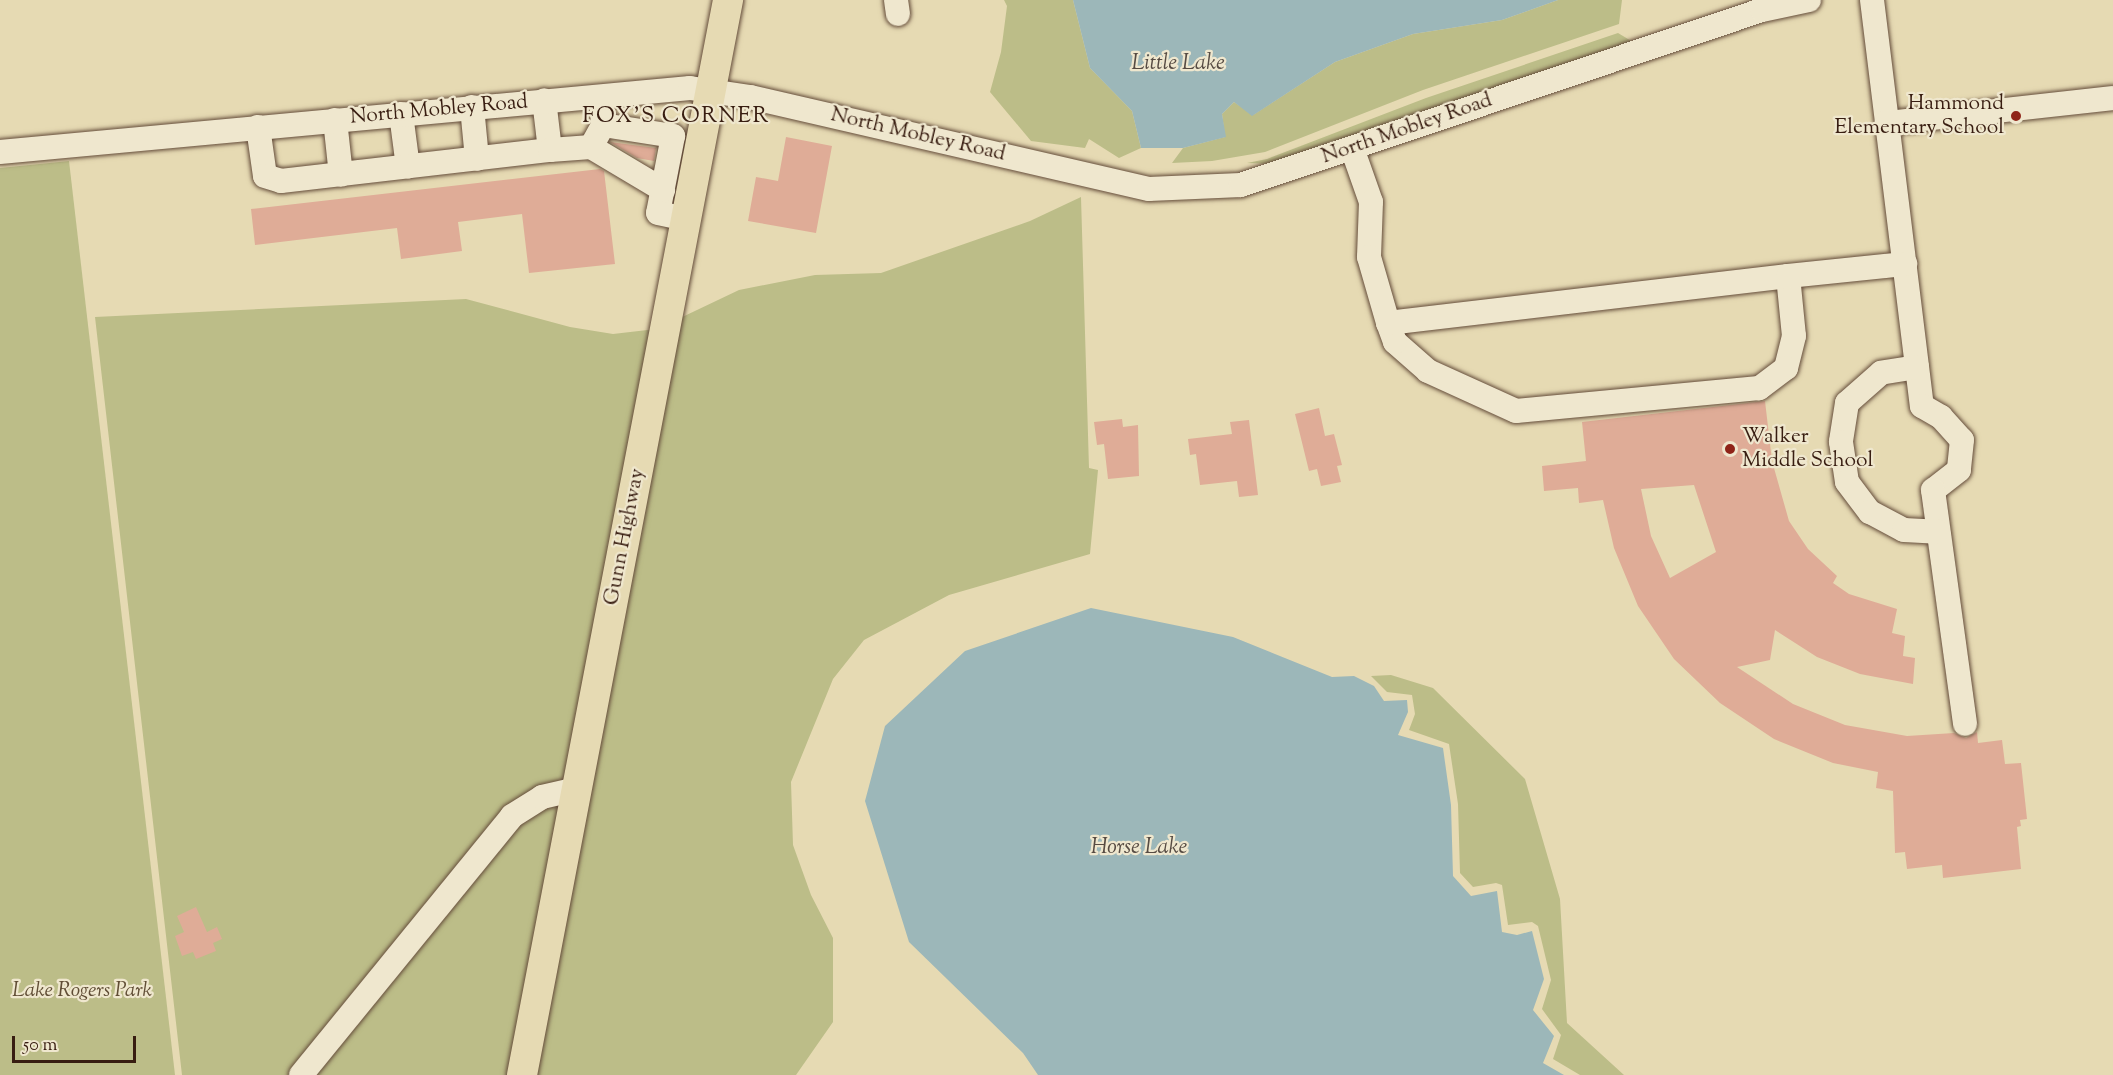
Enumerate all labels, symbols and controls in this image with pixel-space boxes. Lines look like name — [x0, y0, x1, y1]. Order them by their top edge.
water label: Little Lake — [1131, 52, 1225, 78]
street label: North Mobley Road — [1318, 88, 1496, 170]
street label: North Mobley Road — [349, 90, 529, 130]
place label: Hammond Elementary School — [1835, 91, 2004, 141]
street label: North Mobley Road — [828, 103, 1008, 167]
district label: FOX'S CORNER — [582, 105, 770, 131]
marker: Hammond Elementary School — [2009, 109, 2023, 123]
place label: Walker Middle School — [1742, 424, 1873, 474]
marker: Walker Middle School — [1723, 442, 1737, 456]
street label: Gunn Highway — [599, 466, 651, 608]
water label: Horse Lake — [1091, 836, 1187, 862]
park label: Lake Rogers Park — [12, 978, 152, 1004]
scale bar — [15, 1024, 140, 1062]
text: 50 m — [23, 1033, 57, 1059]

